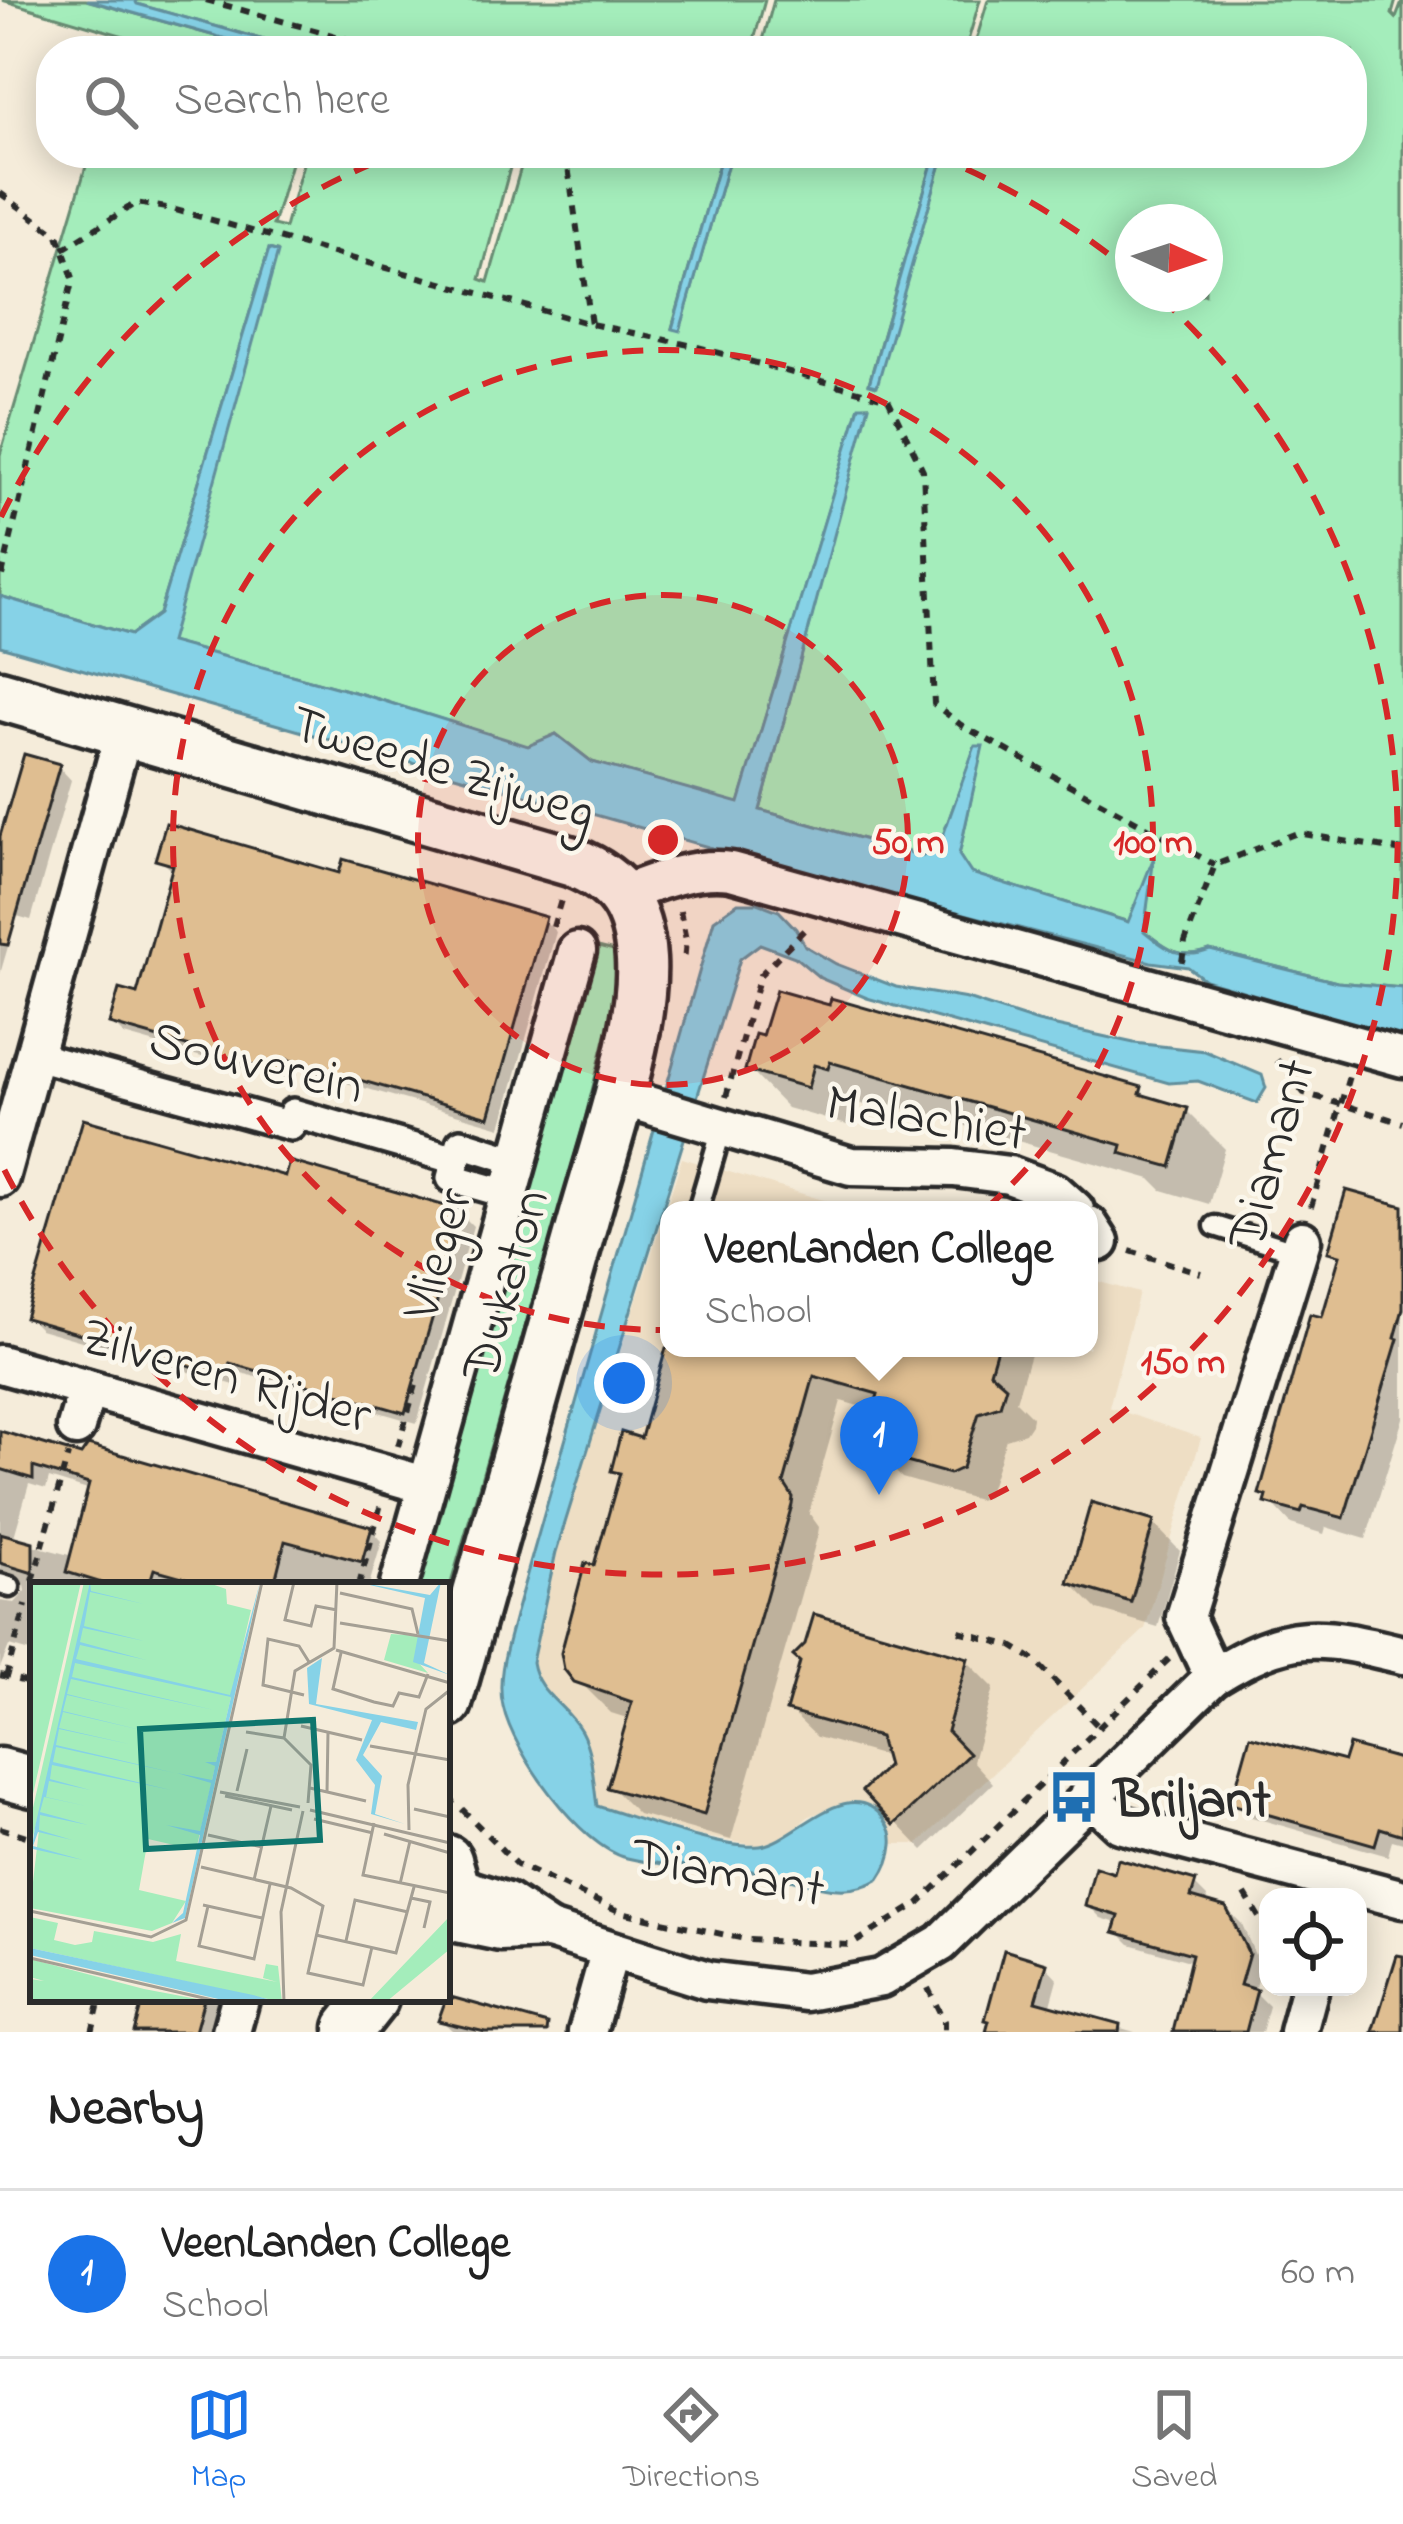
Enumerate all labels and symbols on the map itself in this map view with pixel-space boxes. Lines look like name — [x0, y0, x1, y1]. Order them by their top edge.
north arrow — [1115, 204, 1223, 312]
street label: Tweede Zijweg — [280, 687, 604, 855]
text: 50 m — [871, 818, 945, 871]
text: 100 m — [1113, 818, 1193, 871]
centre of rings — [642, 819, 684, 861]
street label: Souverein — [141, 1003, 370, 1128]
street label: Diamant — [1210, 1050, 1339, 1261]
street label: Malachiet — [820, 1067, 1032, 1175]
street label: Vlieger — [385, 1179, 498, 1331]
street label: Dukaton — [444, 1181, 573, 1393]
street label: Zilveren Rijder — [71, 1300, 380, 1458]
text: 150 m — [1141, 1338, 1225, 1391]
your location — [594, 1353, 654, 1413]
pin: 1 — [840, 1396, 918, 1495]
inset map — [30, 1582, 450, 2002]
place label: Briljant — [1112, 1764, 1271, 1842]
bus stop icon: Briljant — [1045, 1768, 1103, 1826]
street label: Diamant — [624, 1820, 830, 1931]

